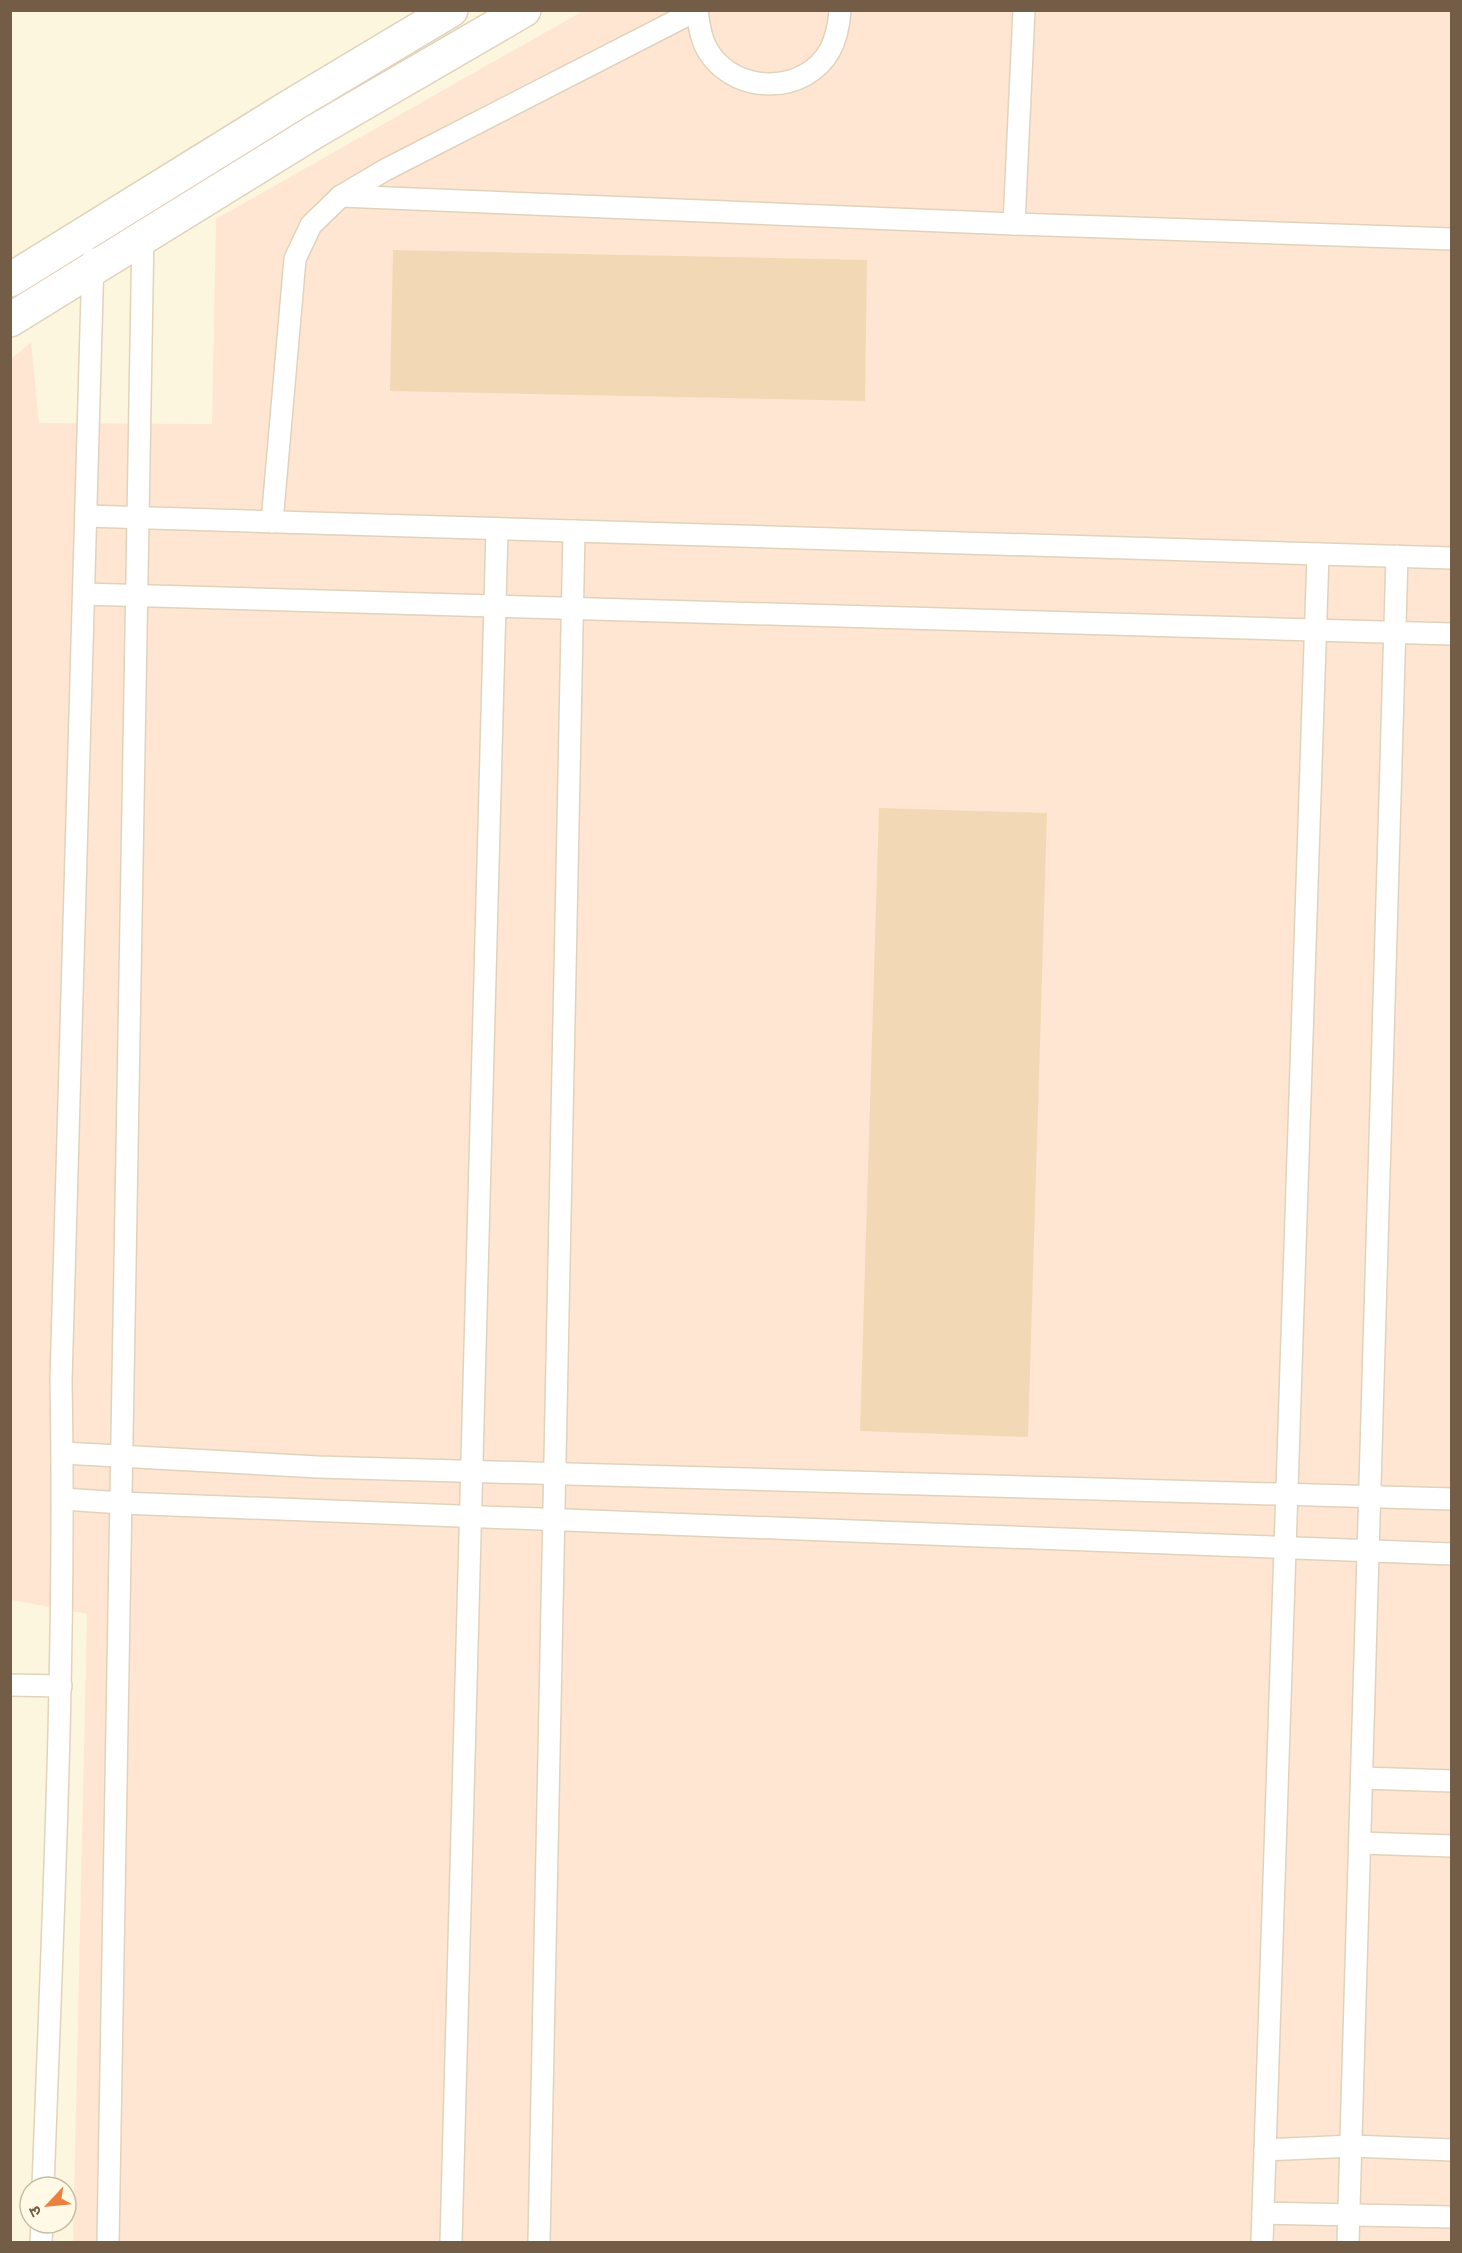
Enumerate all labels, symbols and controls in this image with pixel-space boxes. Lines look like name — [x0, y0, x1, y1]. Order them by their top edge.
north arrow — [18, 2175, 78, 2235]
text: उ — [24, 2203, 45, 2220]

